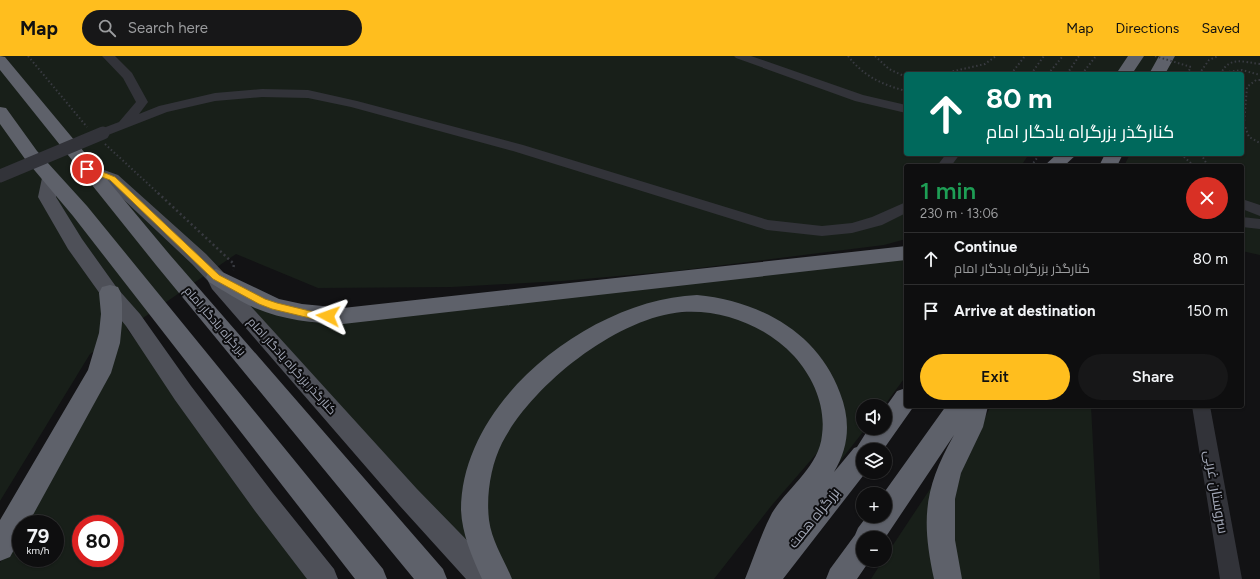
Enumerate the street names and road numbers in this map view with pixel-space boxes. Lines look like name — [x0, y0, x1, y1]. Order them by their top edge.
street label: بزرگراه یادگار امام — [180, 284, 249, 359]
street label: کنارگذر بزرگراه یادگار امام — [244, 315, 339, 418]
street label: سروستان غربی — [1200, 449, 1232, 535]
street label: بزرگراه همت — [785, 484, 843, 552]

